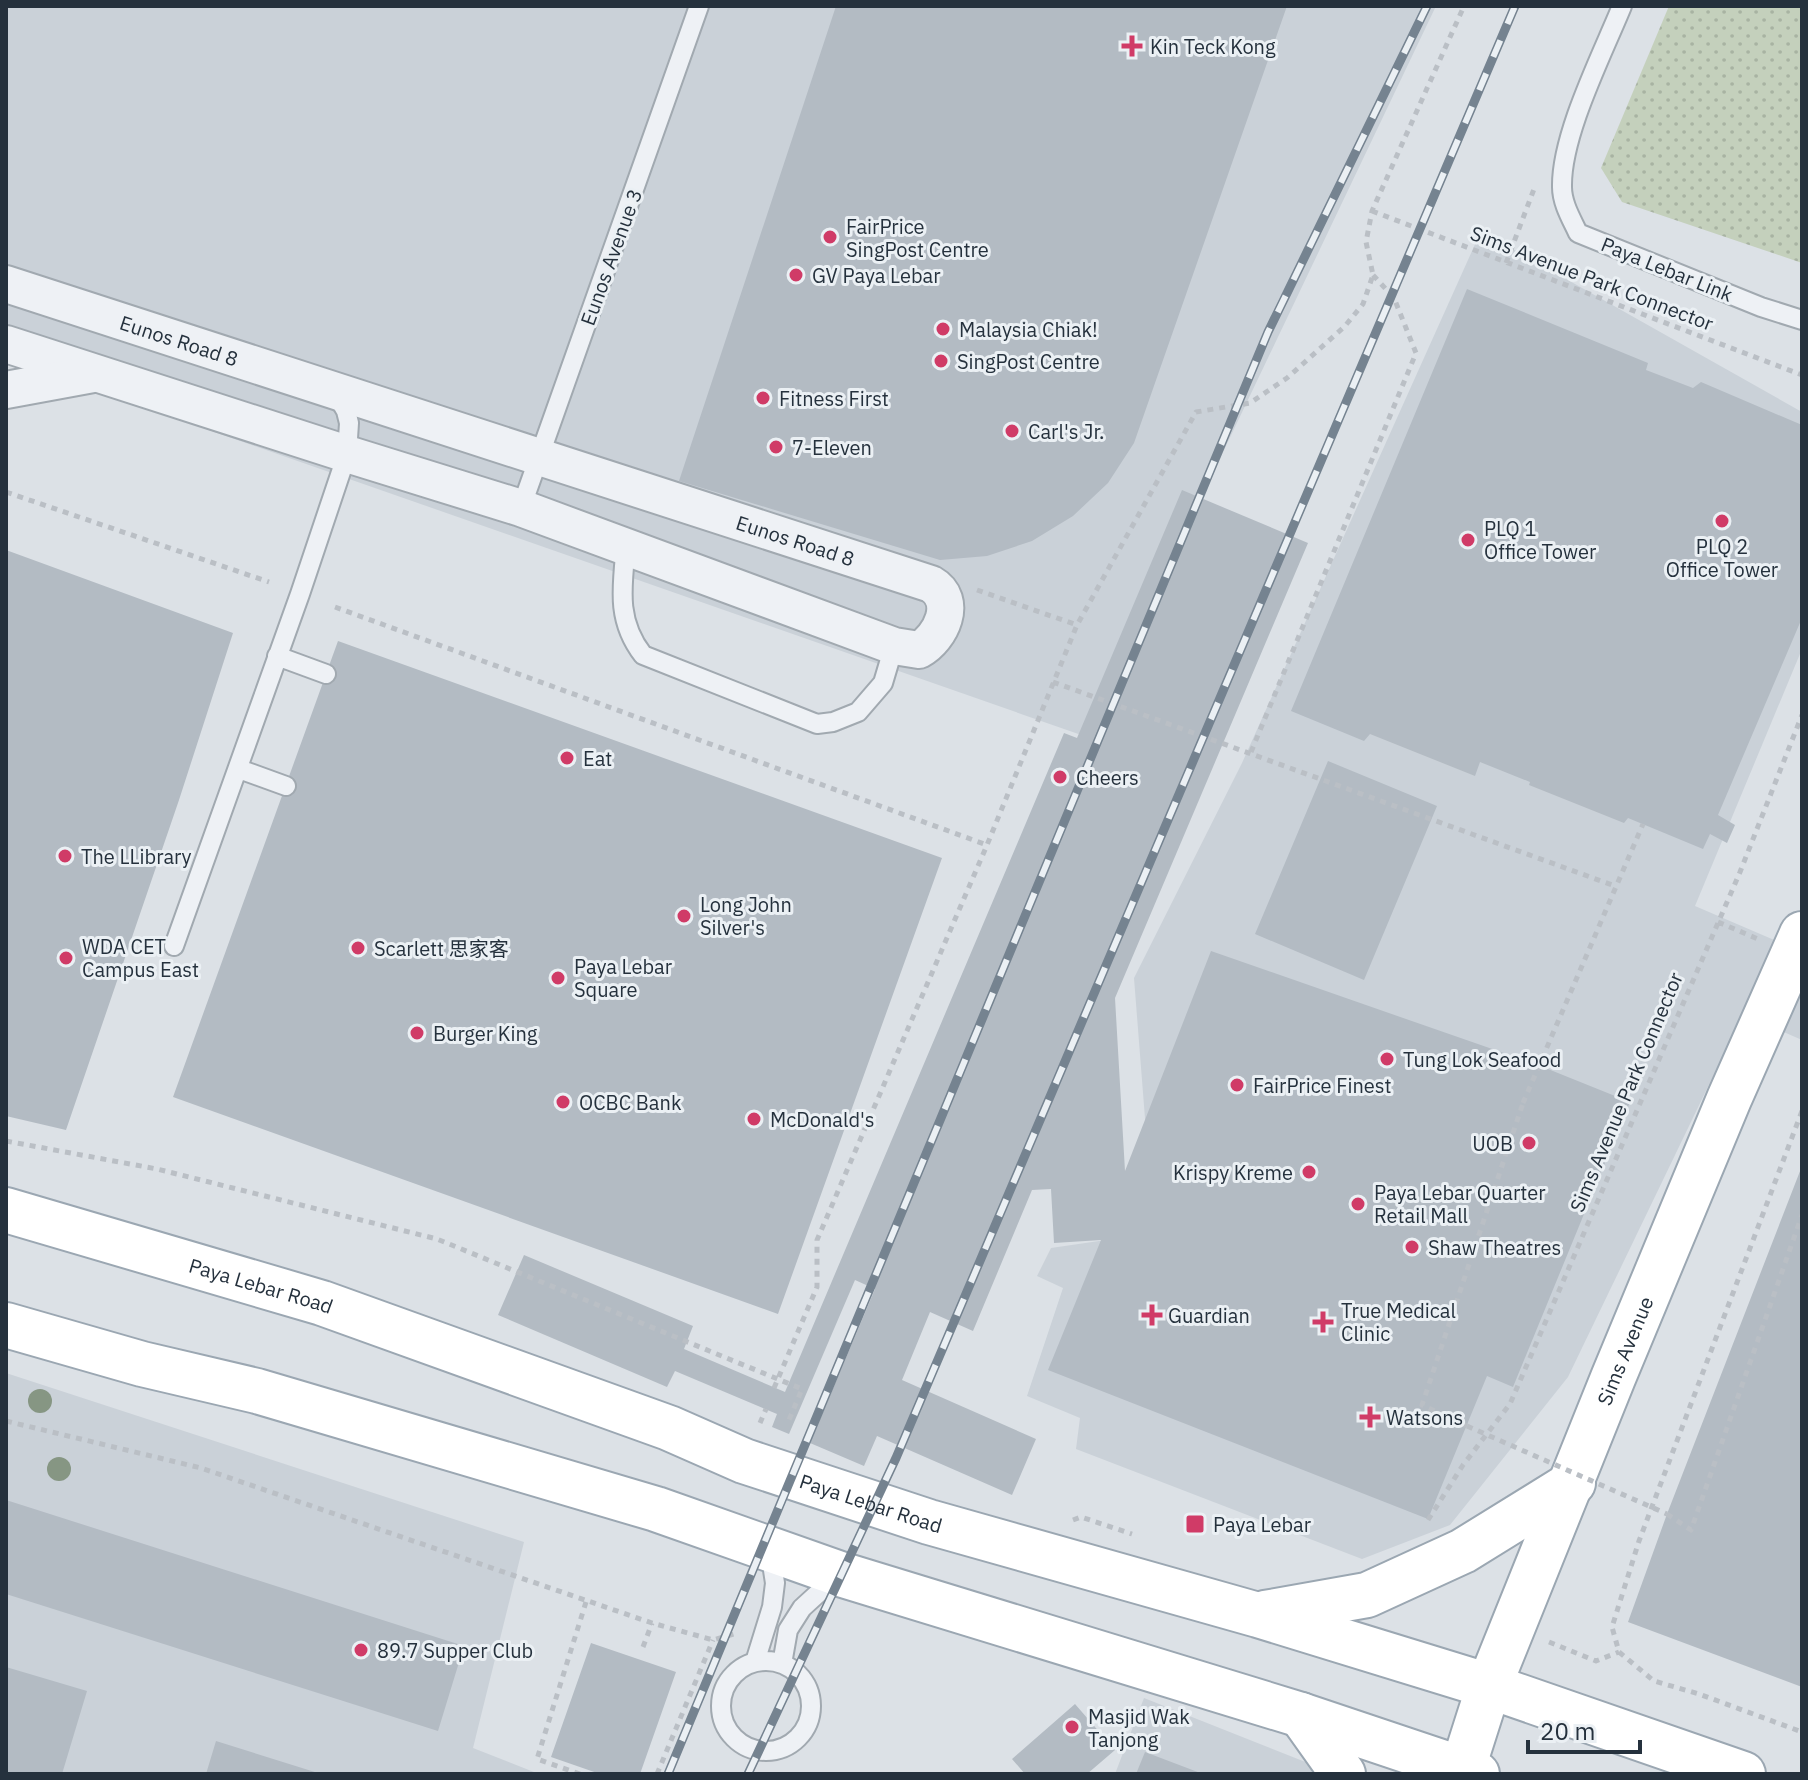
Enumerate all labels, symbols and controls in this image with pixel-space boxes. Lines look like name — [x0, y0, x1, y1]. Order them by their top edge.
place label: Kin Teck Kong — [1150, 33, 1276, 60]
marker: Kin Teck Kong — [1121, 35, 1143, 57]
street label: Eunos Avenue 3 — [574, 185, 648, 329]
place label: FairPrice SingPost Centre — [846, 213, 989, 263]
street label: Sims Avenue Park Connector — [1467, 219, 1717, 337]
marker: FairPrice SingPost Centre — [821, 228, 839, 246]
street label: Paya Lebar Link — [1597, 230, 1737, 308]
place label: GV Paya Lebar — [812, 262, 941, 289]
marker: GV Paya Lebar — [787, 266, 805, 284]
street label: Eunos Road 8 — [117, 308, 242, 372]
place label: Malaysia Chiak! — [959, 316, 1098, 343]
marker: Malaysia Chiak! — [934, 320, 952, 338]
place label: SingPost Centre — [957, 348, 1100, 375]
marker: SingPost Centre — [932, 352, 950, 370]
place label: Fitness First — [779, 385, 889, 412]
marker: Fitness First — [754, 389, 772, 407]
place label: Carl's Jr. — [1028, 418, 1105, 445]
marker: Carl's Jr. — [1003, 422, 1021, 440]
place label: 7-Eleven — [792, 434, 872, 461]
marker: 7-Eleven — [767, 438, 785, 456]
street label: Eunos Road 8 — [733, 508, 858, 572]
marker: PLQ 2 Office Tower — [1713, 512, 1731, 530]
place label: PLQ 1 Office Tower — [1484, 515, 1596, 565]
marker: PLQ 1 Office Tower — [1459, 531, 1477, 549]
place label: PLQ 2 Office Tower — [1666, 533, 1778, 583]
place label: Eat — [583, 745, 612, 772]
marker: Eat — [558, 749, 576, 767]
place label: Cheers — [1076, 764, 1139, 791]
marker: Cheers — [1051, 768, 1069, 786]
place label: The LLibrary — [81, 843, 192, 870]
marker: The LLibrary — [56, 847, 74, 865]
place label: Long John Silver's — [700, 891, 792, 941]
marker: Long John Silver's — [675, 907, 693, 925]
place label: WDA CET Campus East — [82, 933, 199, 983]
place label: Scarlett 思家客 — [374, 935, 509, 962]
marker: Scarlett 思家客 — [349, 939, 367, 957]
marker: WDA CET Campus East — [57, 949, 75, 967]
place label: Paya Lebar Square — [574, 953, 672, 1003]
street label: Sims Avenue Park Connector — [1563, 968, 1689, 1216]
marker: Paya Lebar Square — [549, 969, 567, 987]
place label: Burger King — [433, 1020, 538, 1047]
marker: Burger King — [408, 1024, 426, 1042]
place label: Tung Lok Seafood — [1403, 1046, 1561, 1073]
marker: Tung Lok Seafood — [1378, 1050, 1396, 1068]
place label: FairPrice Finest — [1253, 1072, 1391, 1099]
marker: FairPrice Finest — [1228, 1076, 1246, 1094]
place label: OCBC Bank — [579, 1089, 682, 1116]
marker: OCBC Bank — [554, 1093, 572, 1111]
place label: McDonald's — [770, 1106, 875, 1133]
marker: McDonald's — [745, 1110, 763, 1128]
place label: UOB — [1472, 1130, 1513, 1157]
marker: UOB — [1520, 1134, 1538, 1152]
place label: Krispy Kreme — [1173, 1159, 1293, 1186]
marker: Krispy Kreme — [1300, 1163, 1318, 1181]
place label: Paya Lebar Quarter Retail Mall — [1374, 1179, 1546, 1229]
marker: Paya Lebar Quarter Retail Mall — [1349, 1195, 1367, 1213]
place label: Shaw Theatres — [1428, 1234, 1561, 1261]
marker: Shaw Theatres — [1403, 1238, 1421, 1256]
street label: Paya Lebar Road — [186, 1251, 337, 1319]
street label: Sims Avenue — [1590, 1292, 1659, 1409]
place label: True Medical Clinic — [1341, 1297, 1456, 1347]
place label: Guardian — [1168, 1302, 1250, 1329]
marker: Guardian — [1143, 1306, 1161, 1324]
marker: True Medical Clinic — [1312, 1311, 1334, 1333]
place label: Watsons — [1386, 1404, 1463, 1431]
marker: Watsons — [1361, 1408, 1379, 1426]
street label: Paya Lebar Road — [796, 1467, 946, 1539]
place label: Paya Lebar — [1213, 1511, 1311, 1538]
marker: Paya Lebar — [1184, 1513, 1206, 1535]
place label: 89.7 Supper Club — [377, 1637, 533, 1664]
marker: 89.7 Supper Club — [352, 1641, 370, 1659]
place label: Masjid Wak Tanjong — [1088, 1703, 1190, 1753]
scale bar — [1528, 1704, 1640, 1754]
text: 20 m — [1540, 1715, 1595, 1747]
marker: Masjid Wak Tanjong — [1063, 1718, 1081, 1736]

